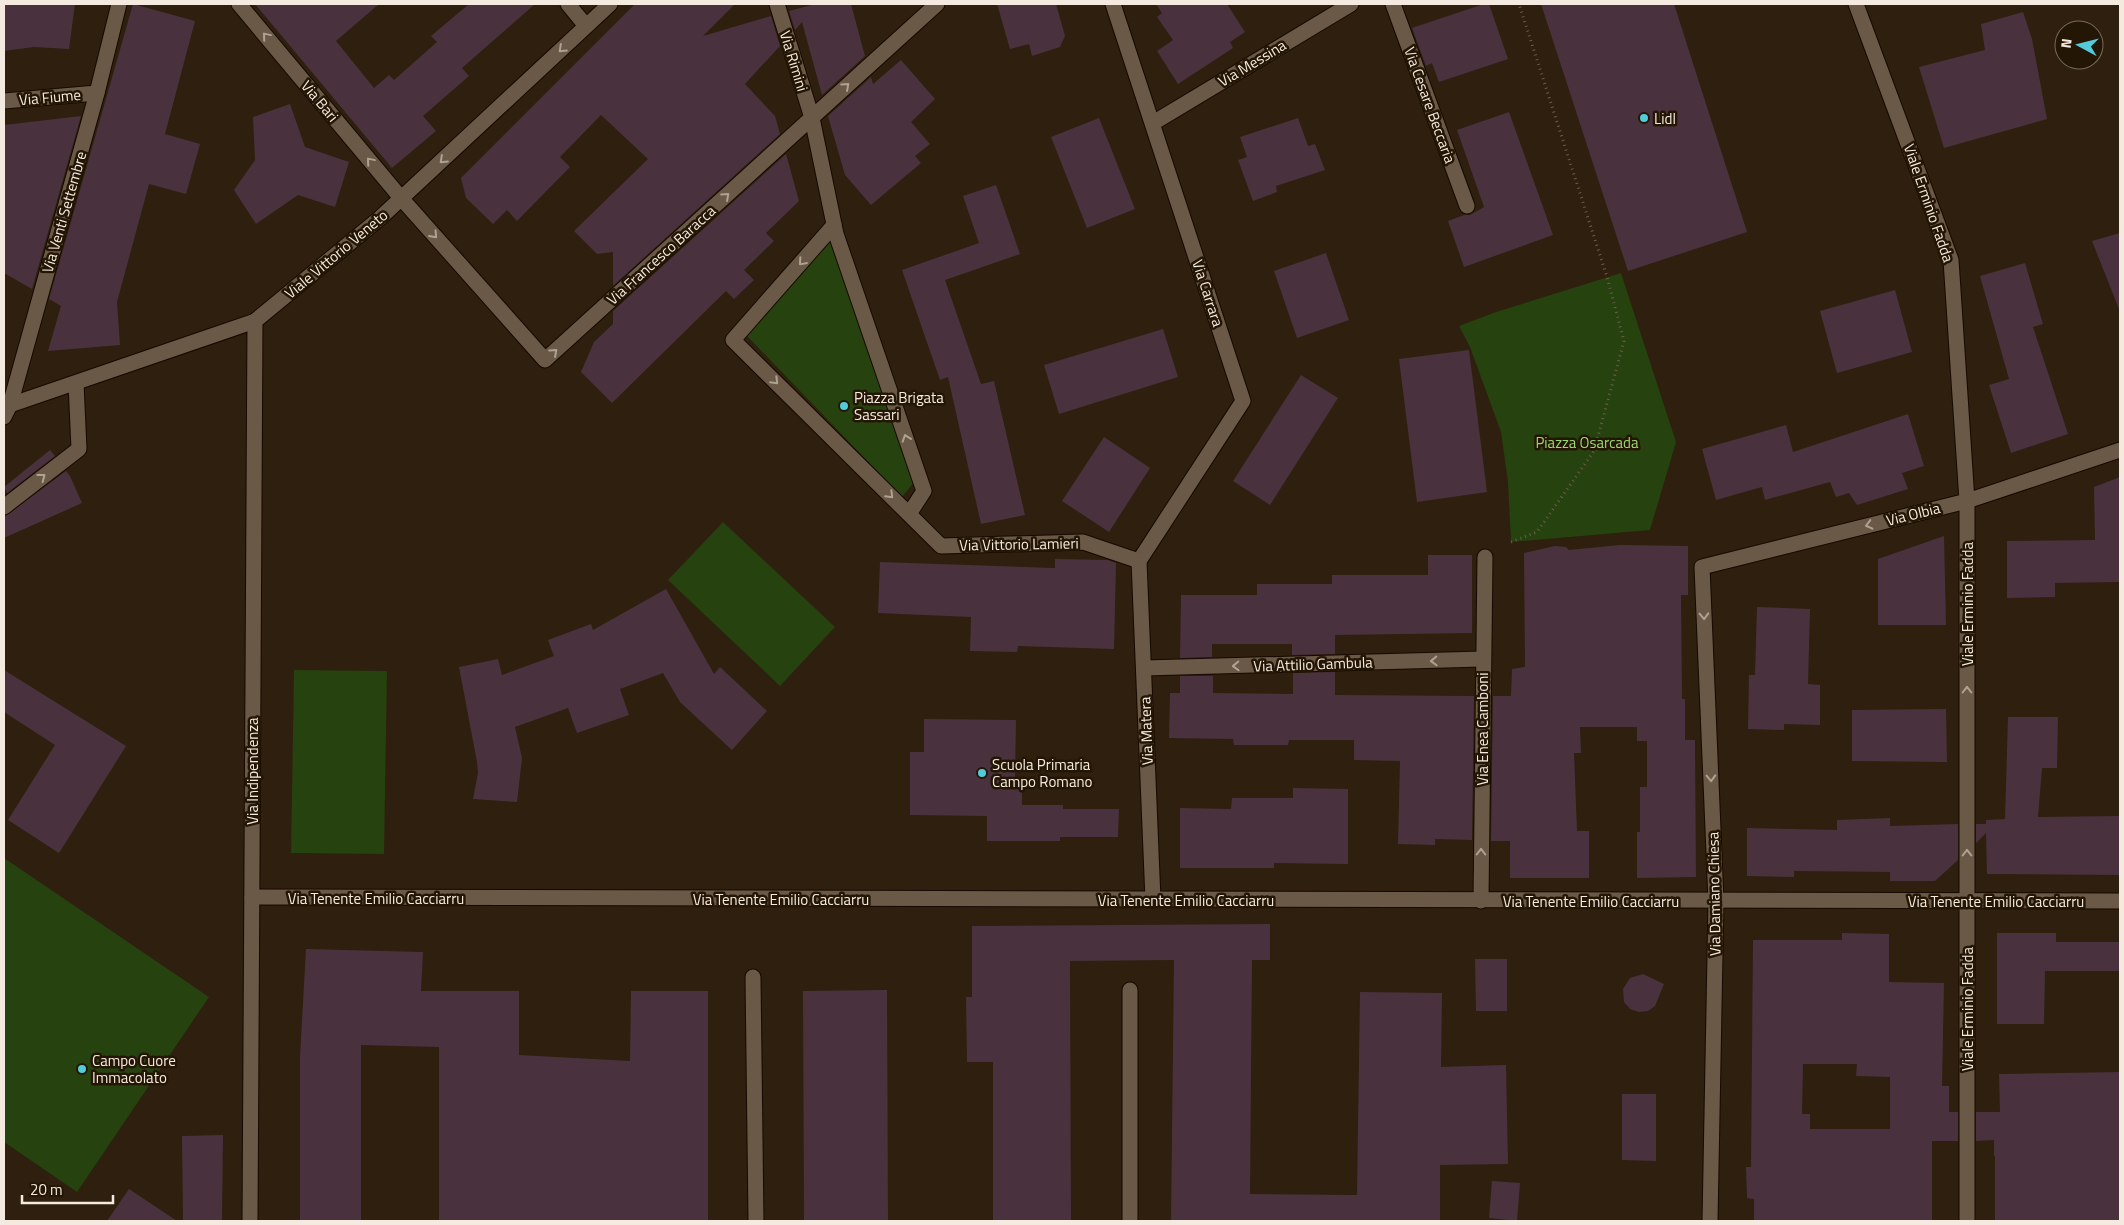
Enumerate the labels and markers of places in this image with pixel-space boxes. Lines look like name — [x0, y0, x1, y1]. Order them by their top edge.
place label: Lidl — [1654, 107, 1676, 130]
marker: Lidl — [1638, 112, 1650, 124]
place label: Piazza Brigata Sassari — [854, 386, 944, 426]
marker: Piazza Brigata Sassari — [838, 400, 850, 412]
place label: Scuola Primaria Campo Romano — [992, 753, 1092, 793]
marker: Scuola Primaria Campo Romano — [976, 767, 988, 779]
place label: Campo Cuore Immacolato — [92, 1049, 176, 1089]
marker: Campo Cuore Immacolato — [76, 1063, 88, 1075]

